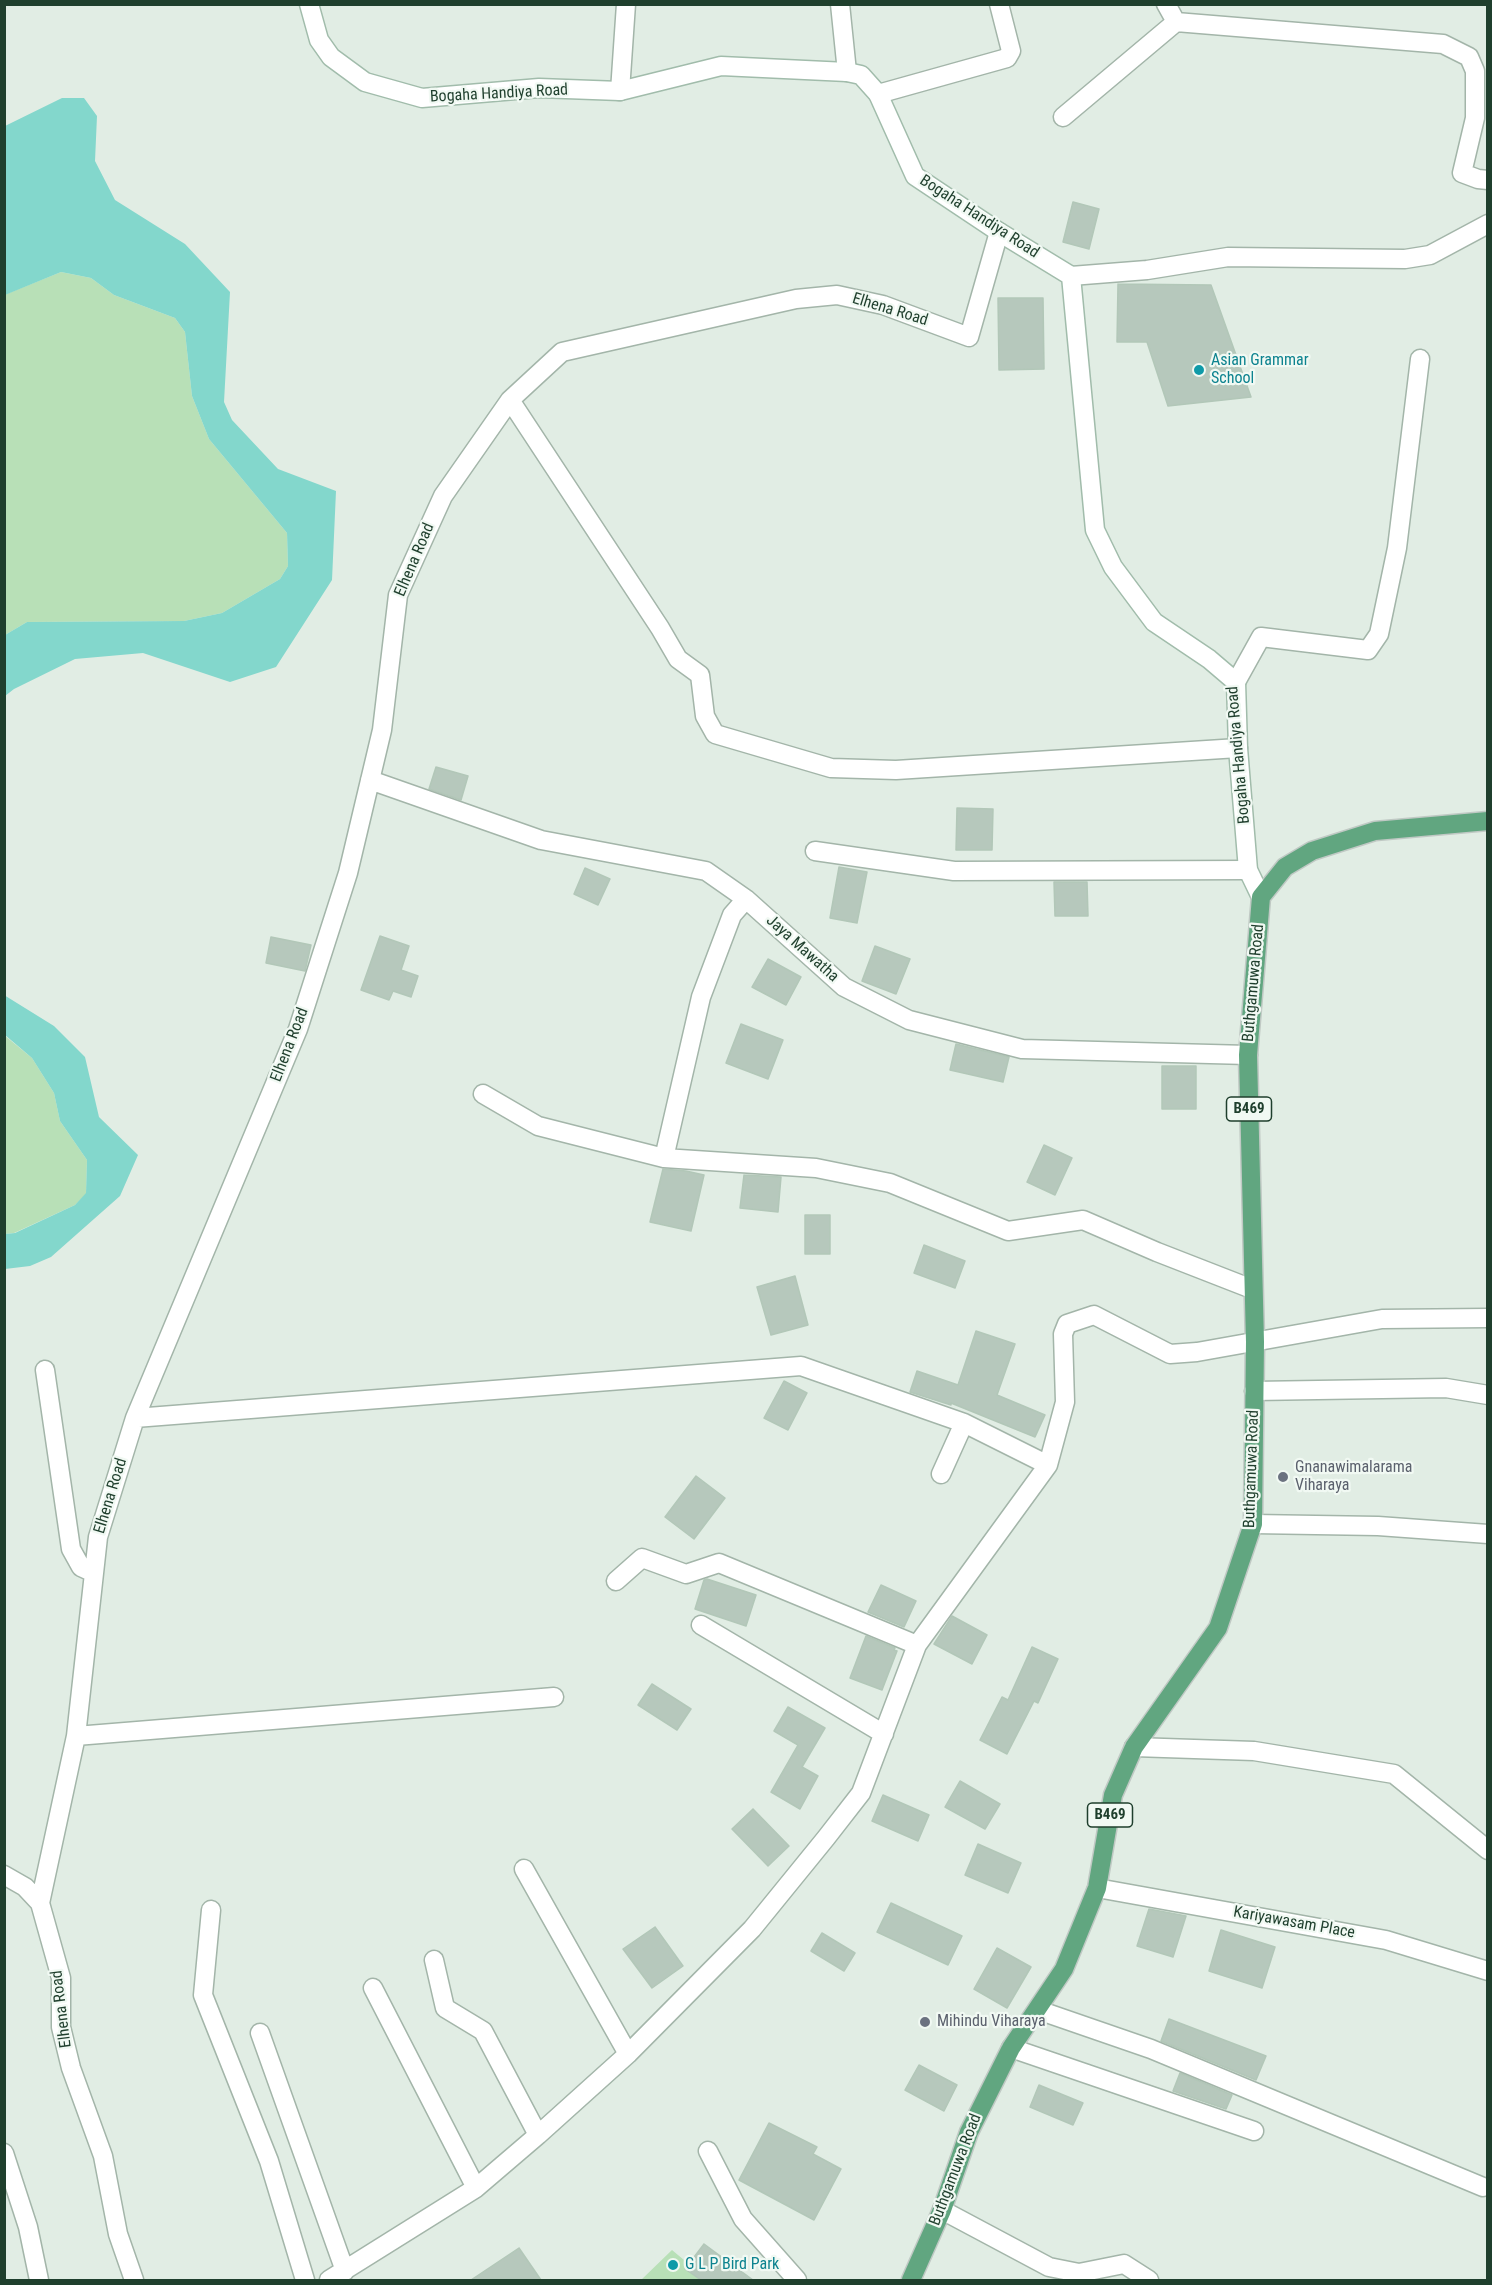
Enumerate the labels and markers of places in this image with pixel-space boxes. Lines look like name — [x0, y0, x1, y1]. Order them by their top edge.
place label: Asian Grammar School — [1211, 351, 1309, 389]
marker: Asian Grammar School — [1192, 363, 1206, 377]
place label: Gnanawimalarama Viharaya — [1295, 1458, 1412, 1496]
marker: Gnanawimalarama Viharaya — [1276, 1470, 1290, 1484]
place label: Mihindu Viharaya — [937, 2012, 1046, 2032]
marker: Mihindu Viharaya — [918, 2015, 932, 2029]
place label: G L P Bird Park — [685, 2255, 779, 2275]
marker: G L P Bird Park — [666, 2258, 680, 2272]

